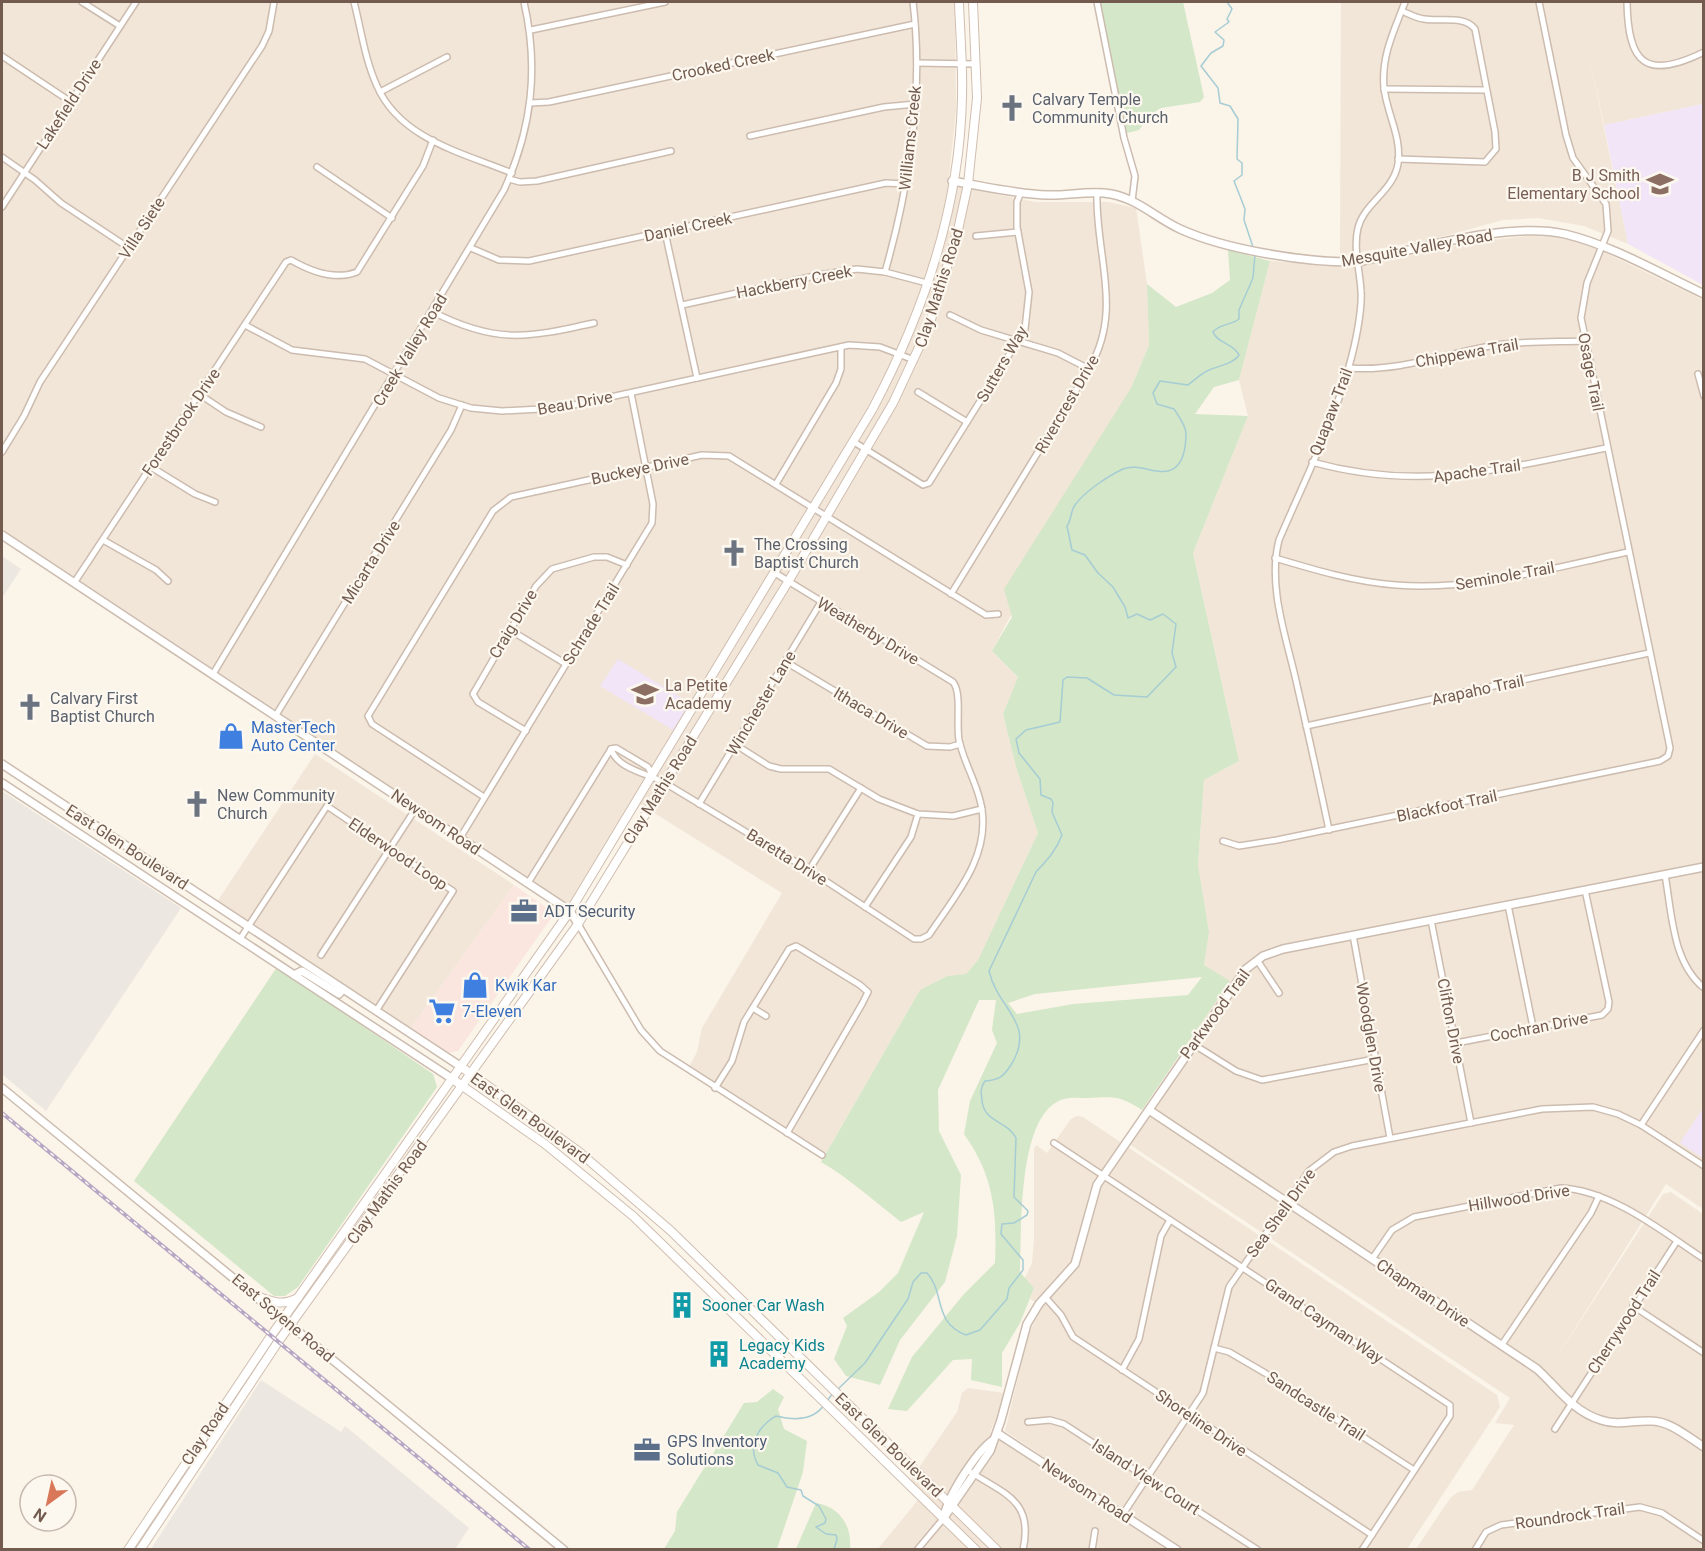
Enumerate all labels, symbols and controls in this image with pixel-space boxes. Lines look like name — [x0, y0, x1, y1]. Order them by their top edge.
street label: Crooked Creek — [670, 45, 777, 85]
street label: Lakefield Drive — [33, 55, 105, 153]
street label: Williams Creek — [895, 84, 925, 191]
place label: Calvary Temple Community Church — [1032, 90, 1168, 127]
church icon: Calvary Temple Community Church — [997, 93, 1027, 123]
place label: B J Smith Elementary School — [1507, 166, 1640, 203]
school or university icon: B J Smith Elementary School — [1645, 169, 1675, 199]
street label: Villa Siete — [115, 193, 169, 263]
street label: Daniel Creek — [642, 208, 734, 246]
street label: Mesquite Valley Road — [1340, 225, 1494, 271]
street label: Clay Mathis Road — [911, 226, 967, 350]
street label: Hackberry Creek — [735, 261, 854, 303]
street label: Creek Valley Road — [369, 290, 451, 410]
street label: Sutters Way — [973, 322, 1032, 406]
street label: Osage Trail — [1574, 331, 1608, 413]
street label: Chippewa Trail — [1414, 335, 1520, 371]
street label: Rivercrest Drive — [1031, 351, 1103, 457]
street label: Forestbrook Drive — [138, 365, 224, 479]
street label: Quapaw Trail — [1306, 365, 1356, 459]
street label: Beau Drive — [536, 387, 614, 419]
street label: Buckeye Drive — [589, 449, 691, 489]
street label: Apache Trail — [1432, 455, 1522, 487]
street label: Micarta Drive — [338, 517, 404, 607]
place label: The Crossing Baptist Church — [754, 535, 859, 572]
church icon: The Crossing Baptist Church — [719, 538, 749, 568]
street label: Seminole Trail — [1454, 558, 1556, 594]
street label: Schrade Trail — [559, 580, 623, 668]
street label: Craig Drive — [485, 586, 541, 662]
street label: Weatherby Drive — [814, 593, 922, 669]
street label: Winchester Lane — [722, 647, 800, 759]
street label: Arapaho Trail — [1430, 671, 1526, 709]
place label: La Petite Academy — [665, 676, 732, 713]
school or university icon: La Petite Academy — [630, 679, 660, 709]
street label: Ithaca Drive — [830, 683, 912, 743]
place label: Calvary First Baptist Church — [50, 689, 155, 726]
church icon: Calvary First Baptist Church — [15, 692, 45, 722]
place label: MasterTech Auto Center — [251, 718, 336, 755]
shop icon: MasterTech Auto Center — [216, 721, 246, 751]
street label: Clay Mathis Road — [619, 732, 701, 848]
street label: Newsom Road — [388, 785, 484, 859]
place label: New Community Church — [217, 786, 335, 823]
street label: Blackfoot Trail — [1395, 786, 1499, 826]
church icon: New Community Church — [182, 789, 212, 819]
street label: East Glen Boulevard — [62, 800, 192, 894]
street label: Elderwood Loop — [345, 814, 451, 894]
street label: Baretta Drive — [743, 825, 831, 889]
office icon: ADT Security — [509, 896, 539, 926]
place label: ADT Security — [544, 902, 636, 921]
street label: Parkwood Trail — [1176, 966, 1254, 1062]
shop icon: Kwik Kar — [460, 970, 490, 1000]
place label: Kwik Kar — [495, 976, 557, 995]
street label: Clifton Drive — [1433, 977, 1469, 1065]
street label: Woodglen Drive — [1352, 981, 1390, 1093]
supermarket icon: 7-Eleven — [427, 996, 457, 1026]
place label: 7-Eleven — [462, 1002, 522, 1021]
street label: Cochran Drive — [1488, 1008, 1590, 1046]
street label: East Glen Boulevard — [467, 1069, 593, 1167]
street label: Clay Mathis Road — [343, 1136, 431, 1248]
street label: Sea Shell Drive — [1242, 1165, 1320, 1261]
street label: Hillwood Drive — [1467, 1181, 1571, 1215]
street label: Chapman Drive — [1373, 1255, 1473, 1331]
street label: Cherrywood Trail — [1583, 1267, 1665, 1377]
street label: East Scyene Road — [228, 1270, 338, 1366]
street label: Grand Cayman Way — [1261, 1274, 1387, 1368]
building icon: Sooner Car Wash — [667, 1290, 697, 1320]
place label: Sooner Car Wash — [702, 1296, 825, 1315]
place label: Legacy Kids Academy — [739, 1336, 825, 1373]
building icon: Legacy Kids Academy — [704, 1339, 734, 1369]
street label: Sandcastle Trail — [1263, 1367, 1369, 1445]
street label: Shoreline Drive — [1152, 1385, 1250, 1461]
street label: East Glen Boulevard — [831, 1389, 947, 1501]
street label: Clay Road — [177, 1399, 233, 1469]
place label: GPS Inventory Solutions — [667, 1432, 767, 1469]
office icon: GPS Inventory Solutions — [632, 1435, 662, 1465]
street label: Island View Court — [1088, 1435, 1204, 1519]
street label: Newsom Road — [1038, 1455, 1136, 1527]
north arrow — [18, 1473, 78, 1533]
street label: Roundrock Trail — [1514, 1499, 1626, 1533]
text: N — [30, 1504, 50, 1526]

